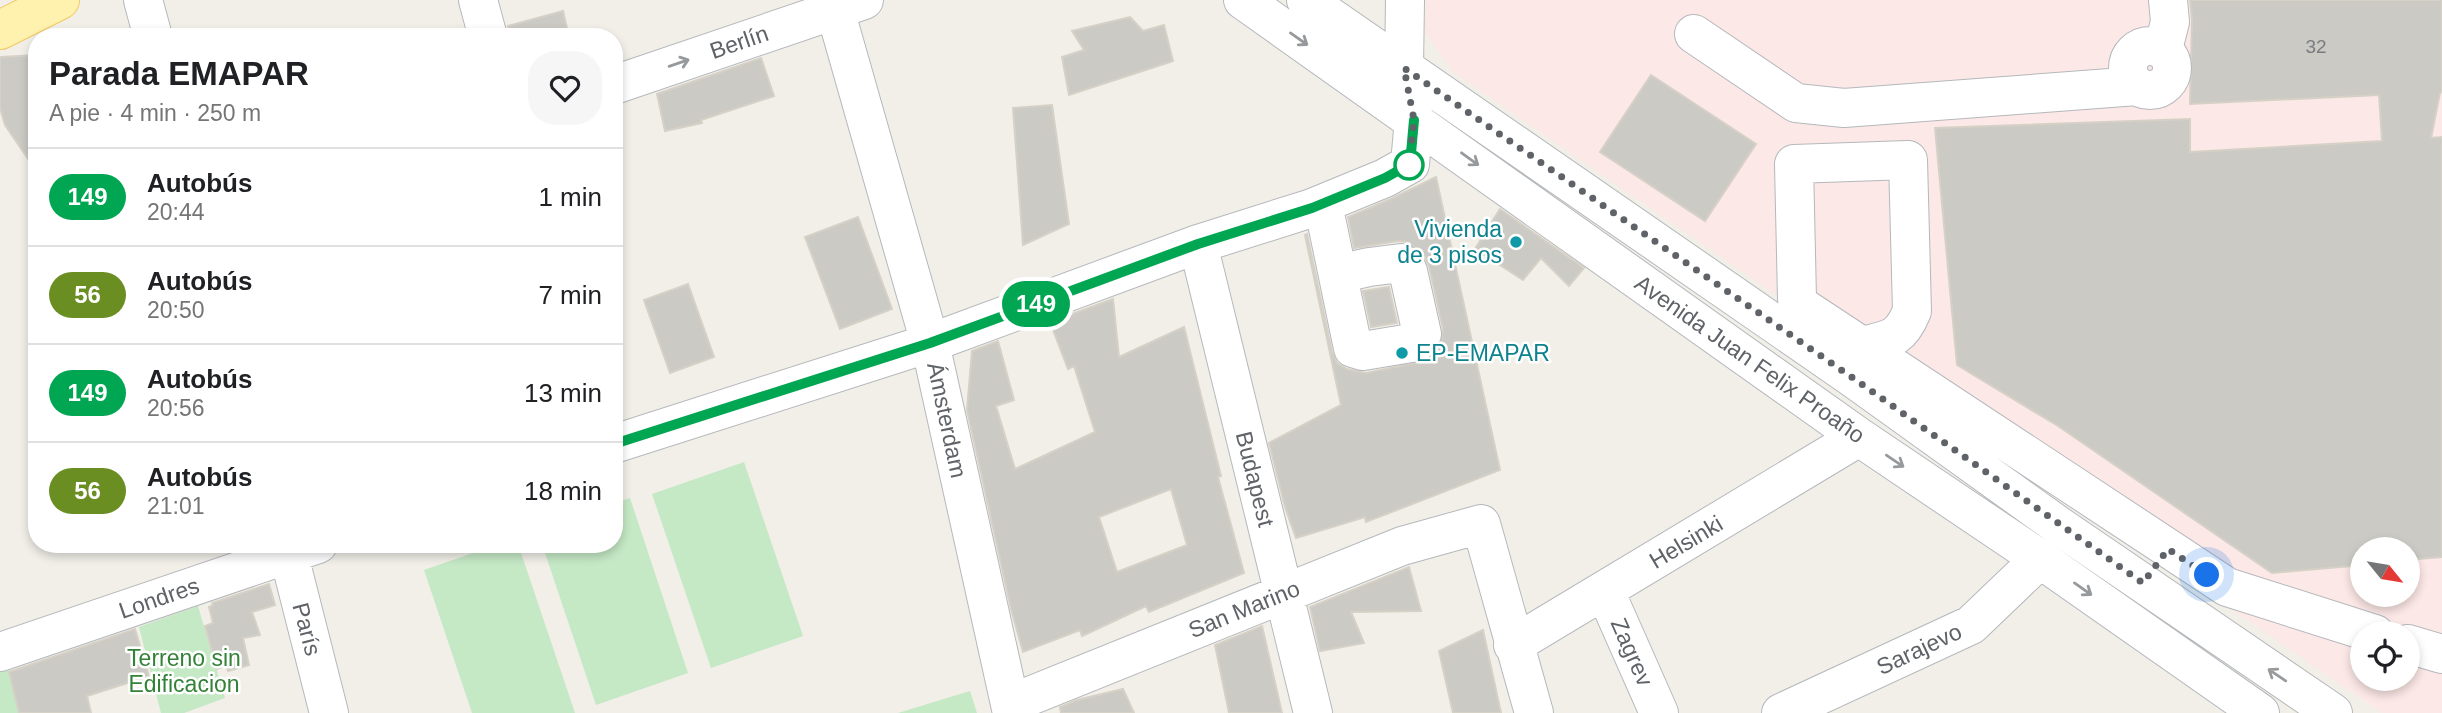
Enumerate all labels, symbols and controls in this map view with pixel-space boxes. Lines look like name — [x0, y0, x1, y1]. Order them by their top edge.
street label: Berlín — [706, 20, 772, 64]
one-way arrow — [1288, 32, 1308, 46]
house number: 32 — [2305, 36, 2327, 57]
button: heart — [528, 51, 602, 125]
text: Parada EMAPAR — [49, 55, 309, 92]
one-way arrow — [667, 56, 689, 68]
text: A pie · 4 min · 250 m — [49, 100, 261, 126]
unlabelled marker — [1394, 150, 1424, 180]
one-way arrow — [1460, 152, 1479, 166]
text: Autobús — [147, 168, 252, 198]
text: 1 min — [538, 182, 602, 212]
text: 149 — [67, 183, 108, 210]
text: 20:44 — [147, 199, 205, 225]
place label: Vivienda de 3 pisos — [1397, 216, 1502, 268]
marker: Vivienda de 3 pisos — [1508, 234, 1524, 250]
text: Autobús — [147, 266, 252, 296]
street label: Avenida Juan Felix Proaño — [1630, 270, 1870, 448]
text: 7 min — [538, 280, 602, 310]
text: 56 — [74, 281, 101, 308]
line badge: 149 — [996, 281, 1076, 327]
text: 149 — [1016, 290, 1056, 317]
text: 20:50 — [147, 297, 205, 323]
place label: EP-EMAPAR — [1416, 340, 1550, 366]
marker: EP-EMAPAR — [1394, 345, 1410, 361]
street label: Ámsterdam — [922, 360, 972, 480]
text: Autobús — [147, 364, 252, 394]
text: 13 min — [524, 378, 602, 408]
text: 149 — [67, 379, 108, 406]
text: 20:56 — [147, 395, 205, 421]
street label: Budapest — [1231, 429, 1280, 530]
one-way arrow — [1885, 454, 1904, 468]
text: Autobús — [147, 462, 252, 492]
text: 18 min — [524, 476, 602, 506]
text: 56 — [74, 477, 101, 504]
text: 21:01 — [147, 493, 205, 519]
street label: Helsinki — [1645, 510, 1727, 574]
north arrow — [2350, 537, 2420, 607]
map controls — [2350, 537, 2420, 691]
your location — [2189, 557, 2224, 592]
street label: Londres — [115, 572, 203, 624]
street label: San Marino — [1185, 575, 1303, 643]
one-way arrow — [2073, 582, 2092, 596]
street label: París — [287, 600, 327, 658]
street label: Zagrev — [1606, 614, 1659, 690]
street label: Sarajevo — [1872, 618, 1966, 680]
button: locate — [2350, 621, 2420, 691]
park label: Terreno sin Edificacion — [127, 645, 241, 697]
one-way arrow — [2268, 667, 2287, 682]

